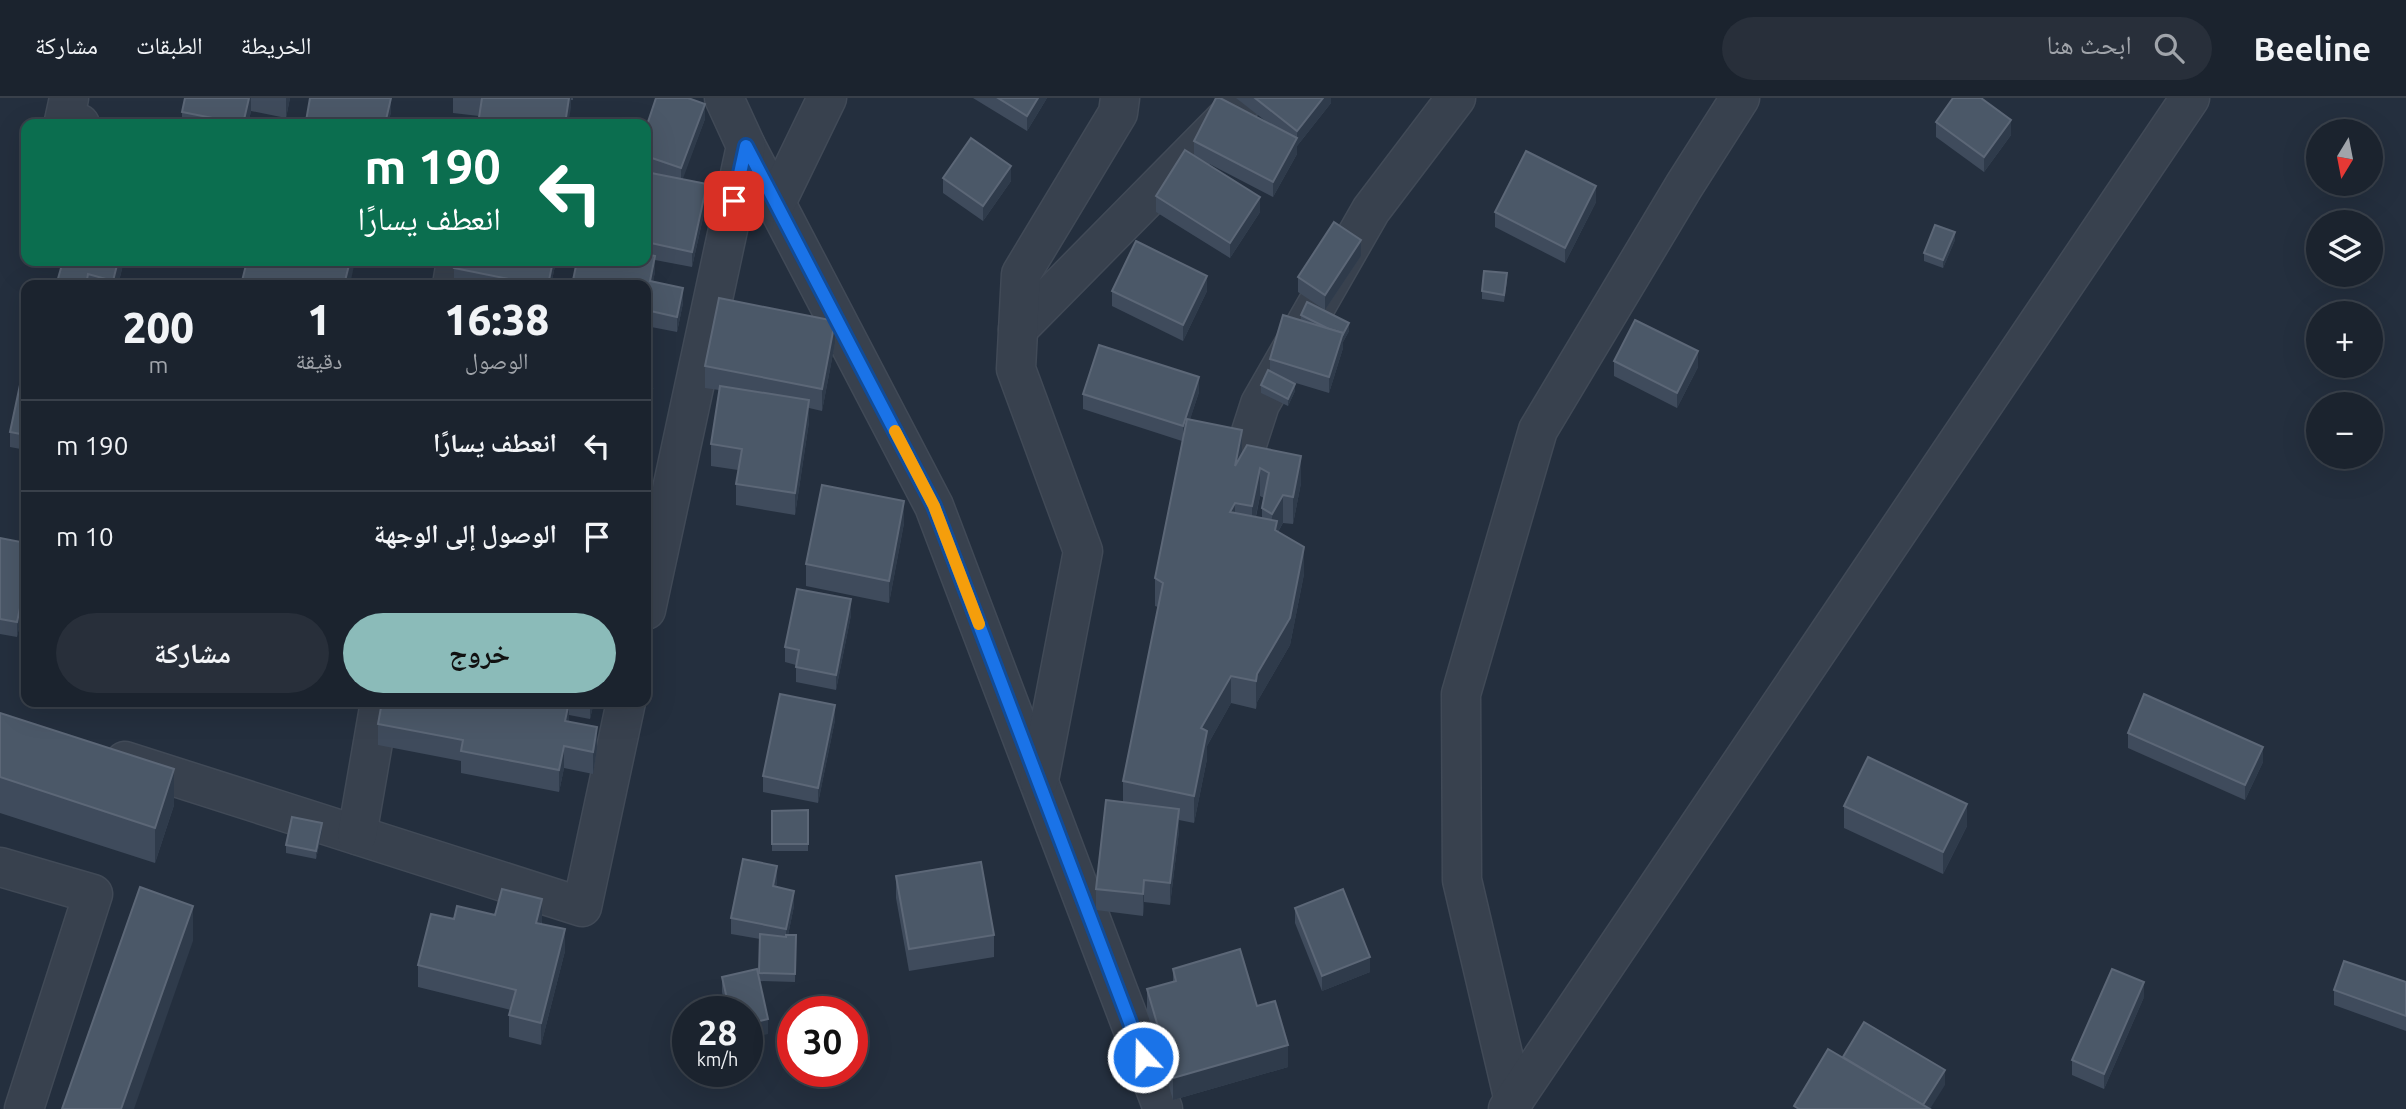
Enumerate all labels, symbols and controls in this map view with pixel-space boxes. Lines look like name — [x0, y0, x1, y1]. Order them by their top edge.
search box — [1722, 17, 2212, 80]
icon: search — [2150, 29, 2188, 67]
text: ابحث هنا — [2046, 30, 2132, 59]
text: Beeline — [2254, 30, 2371, 67]
text: مشاركة — [35, 32, 98, 59]
text: الطبقات — [136, 32, 203, 59]
text: الخريطة — [241, 32, 311, 59]
north arrow — [2306, 119, 2384, 196]
map controls — [2306, 119, 2383, 469]
text: 190 m — [364, 138, 501, 193]
icon: left — [525, 147, 616, 238]
pin — [704, 171, 764, 231]
icon: arrive — [715, 182, 753, 220]
text: انعطف يسارًا — [357, 200, 501, 236]
button: layers — [2306, 210, 2383, 287]
text: 1 — [307, 296, 331, 343]
text: 16:38 — [444, 296, 549, 343]
button: + — [2306, 301, 2383, 378]
text: 200 — [123, 304, 194, 351]
text: دقيقة — [296, 348, 342, 373]
text: الوصول — [465, 348, 529, 373]
text: m — [148, 352, 168, 377]
button: − — [2306, 392, 2383, 469]
icon: left — [578, 427, 616, 465]
text: انعطف يسارًا — [433, 428, 557, 457]
text: 190 m — [56, 431, 128, 460]
icon: arrive — [578, 518, 616, 556]
text: الوصول إلى الوجهة — [374, 519, 557, 548]
text: 10 m — [56, 522, 114, 551]
button: مشاركة — [56, 613, 329, 693]
button: خروج — [343, 613, 616, 693]
speed limit sign: 30 — [777, 996, 868, 1087]
text: 28 — [698, 1012, 737, 1052]
position arrow — [1106, 1020, 1180, 1094]
text: km/h — [697, 1049, 738, 1069]

